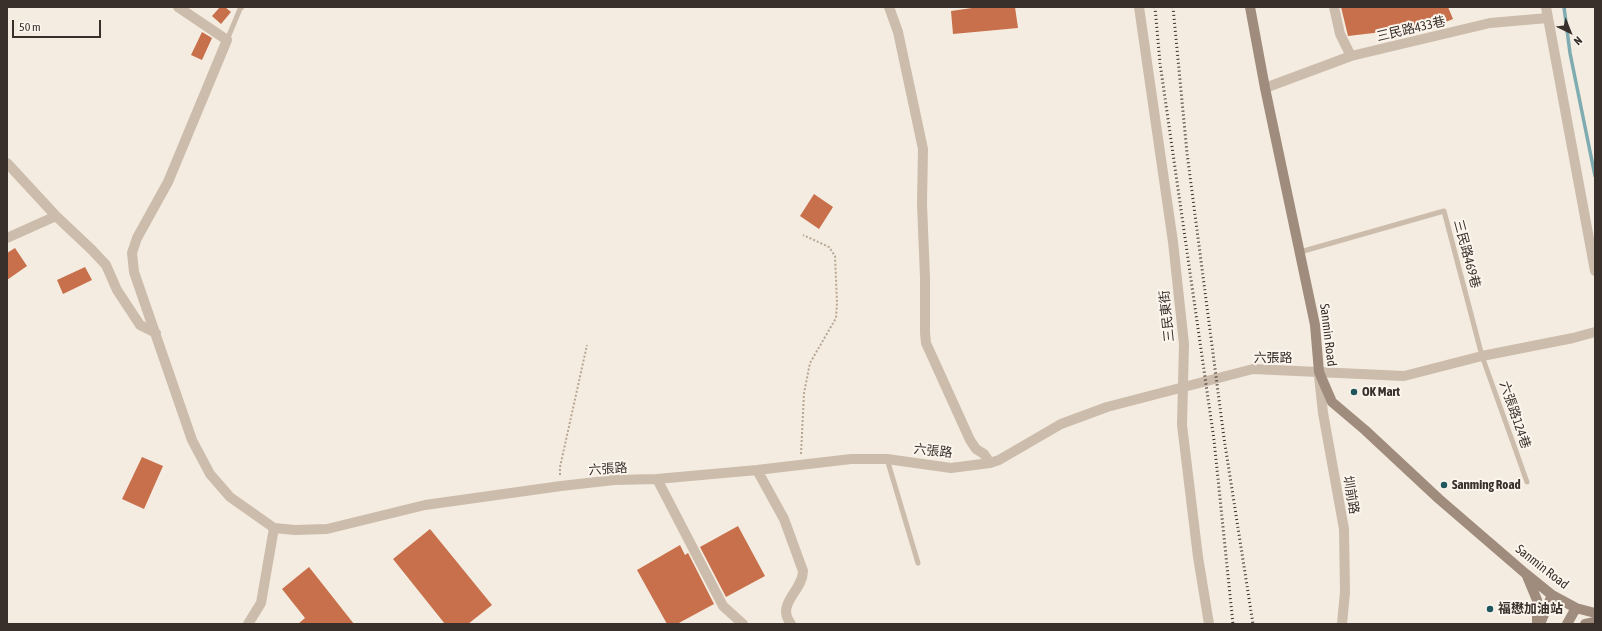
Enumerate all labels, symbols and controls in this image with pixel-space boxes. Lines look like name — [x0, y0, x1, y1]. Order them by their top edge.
scale bar — [14, 12, 103, 38]
north arrow — [1550, 12, 1590, 52]
street label: 三民路433巷 — [1375, 13, 1447, 45]
text: 50 m — [19, 20, 41, 34]
text: N — [1572, 34, 1585, 47]
street label: 三民路469巷 — [1450, 218, 1484, 290]
street label: 三民東街 — [1157, 289, 1177, 343]
street label: Sanmin Road — [1316, 303, 1340, 367]
street label: 六張路 — [1254, 350, 1292, 366]
street label: 六張路124巷 — [1496, 379, 1534, 451]
place label: OK Mart — [1362, 384, 1400, 400]
marker: OK Mart — [1349, 387, 1359, 397]
street label: 六張路 — [913, 441, 953, 461]
street label: 六張路 — [588, 460, 628, 478]
street label: 圳前路 — [1340, 474, 1362, 516]
place label: Sanming Road — [1452, 477, 1521, 493]
marker: Sanming Road — [1439, 480, 1449, 490]
street label: Sanmin Road — [1512, 541, 1572, 593]
place label: 福懋加油站 — [1498, 601, 1563, 617]
marker: 福懋加油站 — [1485, 604, 1495, 614]

